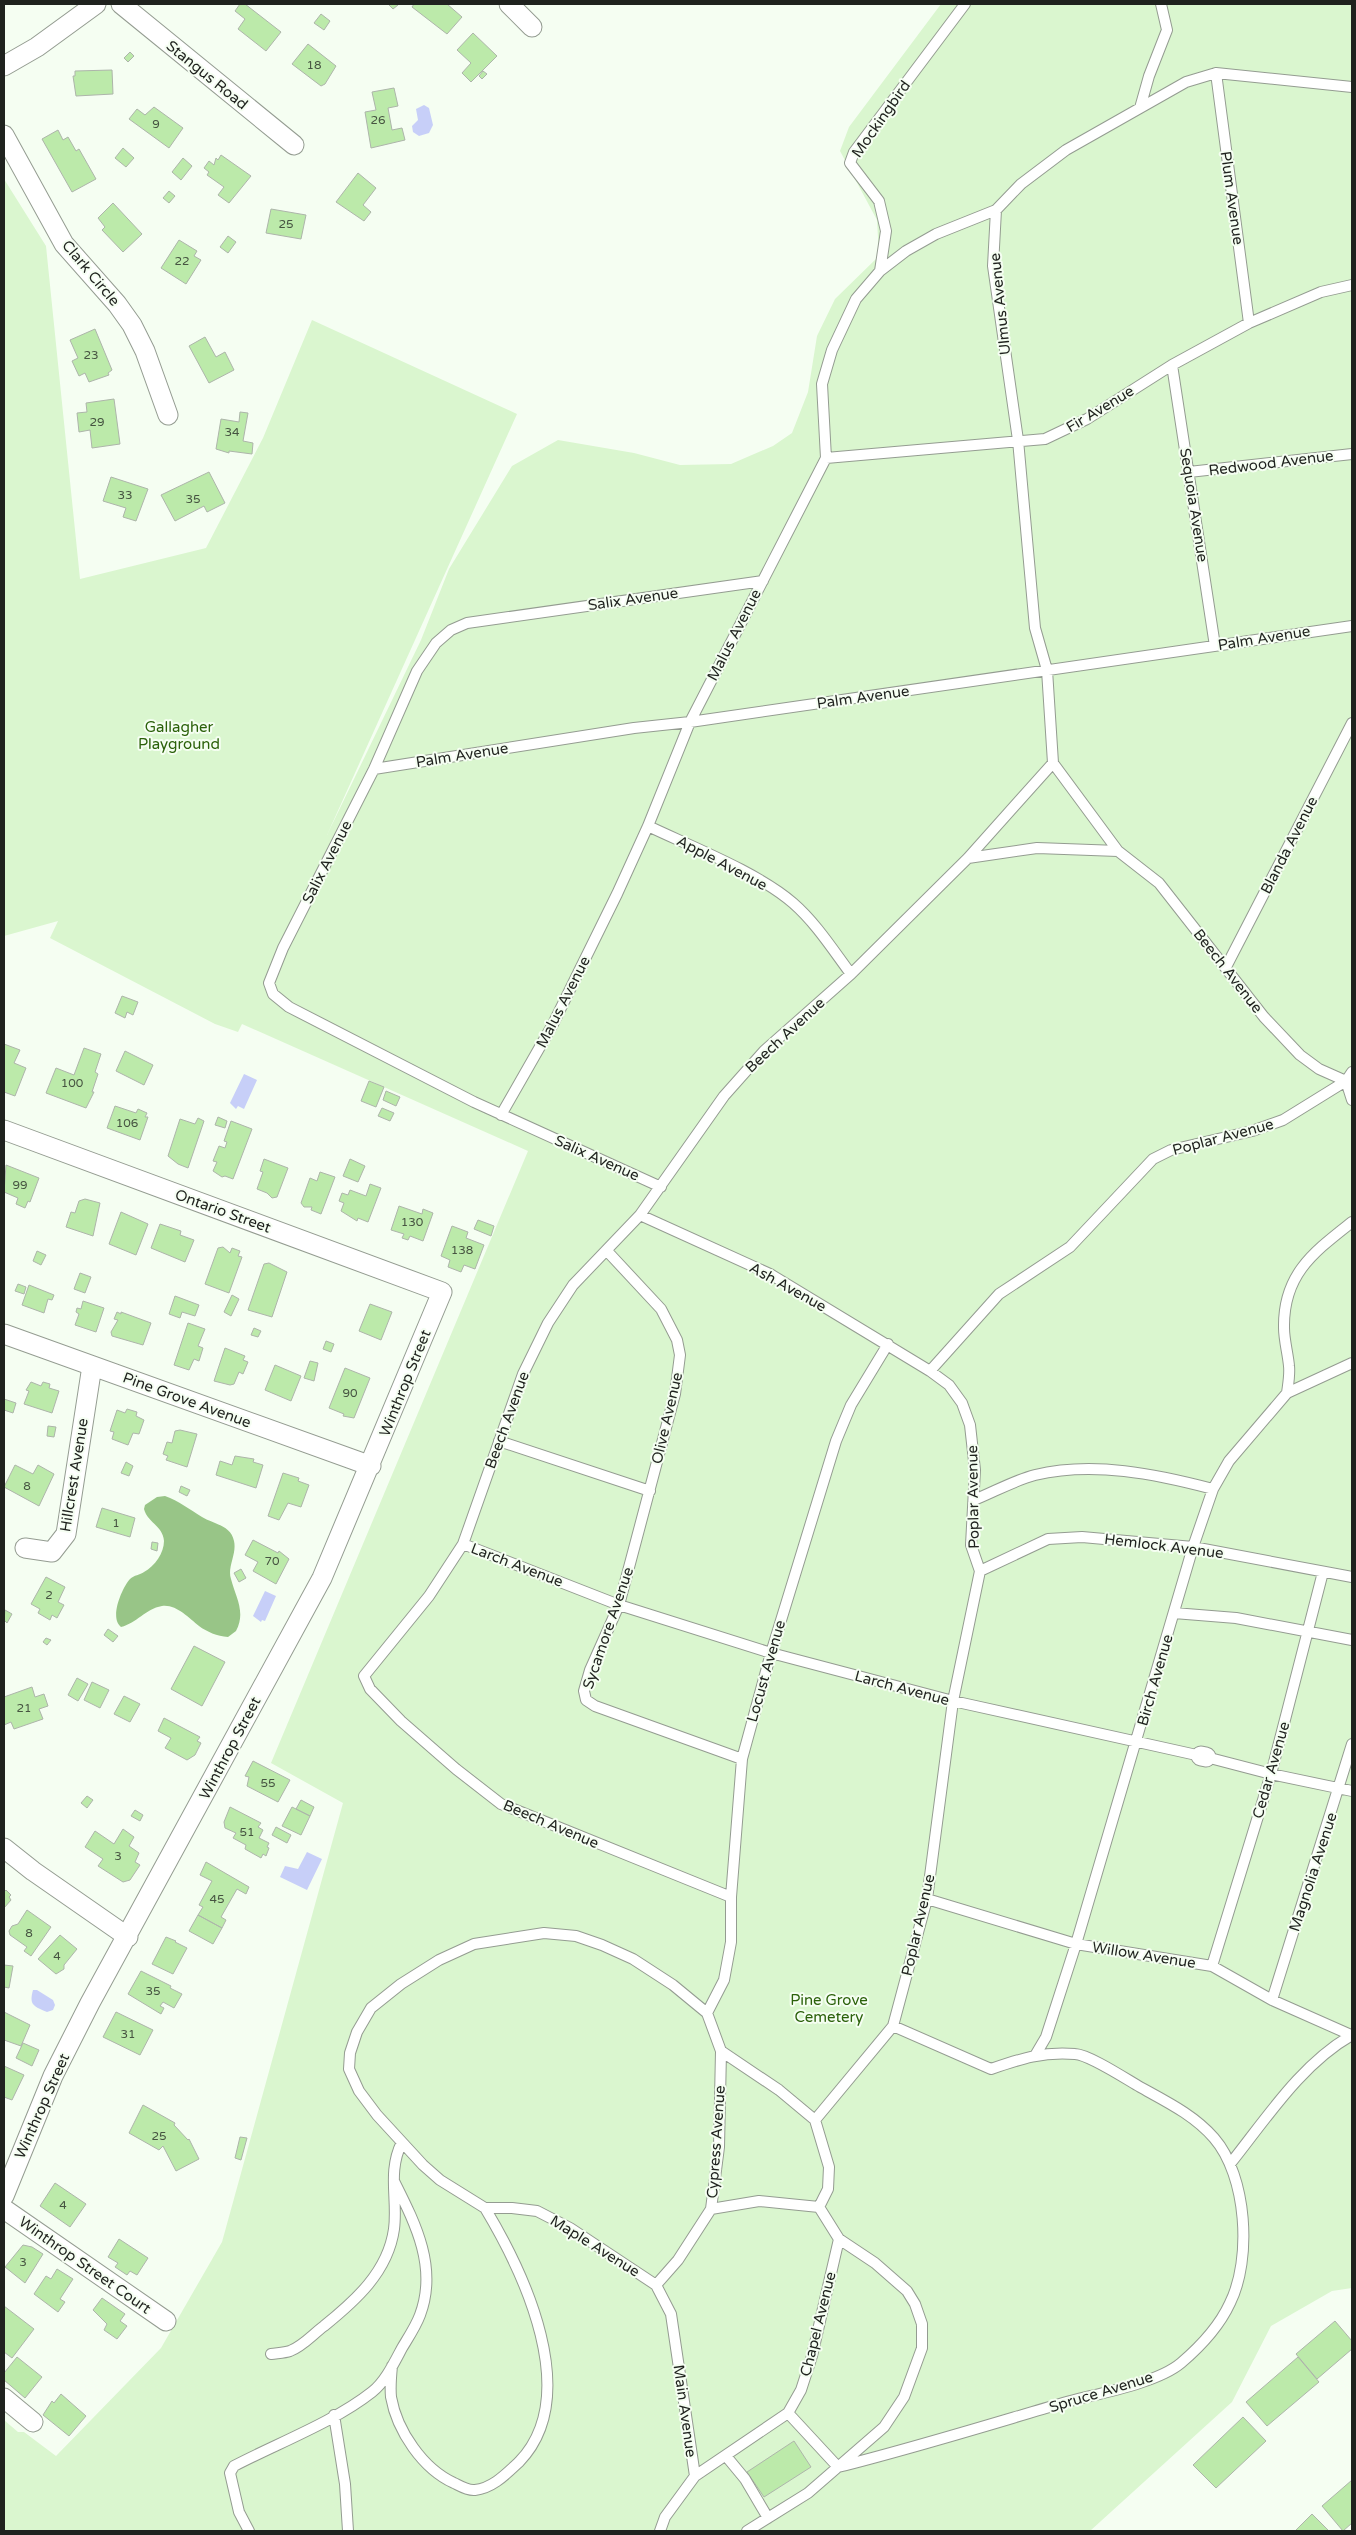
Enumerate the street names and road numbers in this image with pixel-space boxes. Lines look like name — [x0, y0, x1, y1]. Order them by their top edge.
street label: Stangus Road — [163, 37, 251, 113]
street label: Mockingbird — [848, 77, 914, 161]
street label: Plum Avenue — [1217, 150, 1247, 246]
street label: Clark Circle — [58, 236, 124, 310]
street label: Ulmus Avenue — [986, 252, 1014, 356]
street label: Fir Avenue — [1063, 382, 1137, 436]
street label: Redwood Avenue — [1208, 446, 1334, 480]
street label: Sequoia Avenue — [1176, 447, 1212, 563]
street label: Salix Avenue — [587, 584, 679, 614]
street label: Malus Avenue — [703, 586, 765, 684]
street label: Palm Avenue — [1217, 622, 1311, 654]
street label: Palm Avenue — [816, 682, 910, 712]
street label: Palm Avenue — [415, 739, 509, 771]
street label: Blanda Avenue — [1257, 793, 1321, 897]
street label: Salix Avenue — [298, 817, 356, 907]
street label: Apple Avenue — [674, 832, 770, 894]
street label: Beech Avenue — [1189, 925, 1267, 1017]
street label: Malus Avenue — [532, 953, 594, 1051]
street label: Beech Avenue — [742, 994, 828, 1076]
street label: Poplar Avenue — [1170, 1115, 1276, 1159]
street label: Salix Avenue — [552, 1131, 642, 1185]
street label: Ontario Street — [173, 1185, 274, 1237]
street label: Ash Avenue — [746, 1258, 830, 1316]
street label: Winthrop Street — [375, 1327, 435, 1439]
street label: Pine Grove Avenue — [120, 1368, 254, 1432]
street label: Beech Avenue — [481, 1369, 533, 1471]
street label: Olive Avenue — [648, 1370, 686, 1466]
street label: Hillcrest Avenue — [56, 1417, 92, 1533]
street label: Poplar Avenue — [963, 1445, 983, 1549]
street label: Hemlock Avenue — [1103, 1530, 1225, 1562]
street label: Larch Avenue — [468, 1539, 566, 1591]
street label: Sycamore Avenue — [579, 1565, 637, 1691]
street label: Locust Avenue — [743, 1618, 789, 1724]
street label: Birch Avenue — [1133, 1632, 1177, 1728]
street label: Larch Avenue — [853, 1667, 951, 1709]
street label: Winthrop Street — [195, 1693, 265, 1802]
street label: Cedar Avenue — [1249, 1720, 1293, 1820]
street label: Beech Avenue — [501, 1796, 601, 1852]
street label: Magnolia Avenue — [1285, 1810, 1341, 1934]
street label: Poplar Avenue — [898, 1872, 938, 1978]
street label: Willow Avenue — [1091, 1938, 1197, 1972]
street label: Winthrop Street — [11, 2050, 73, 2161]
street label: Cypress Avenue — [703, 2085, 729, 2199]
street label: Maple Avenue — [547, 2211, 643, 2281]
street label: Winthrop Street Court — [15, 2213, 155, 2318]
street label: Chapel Avenue — [796, 2270, 840, 2378]
street label: Main Avenue — [670, 2364, 700, 2458]
street label: Spruce Avenue — [1047, 2368, 1155, 2416]

